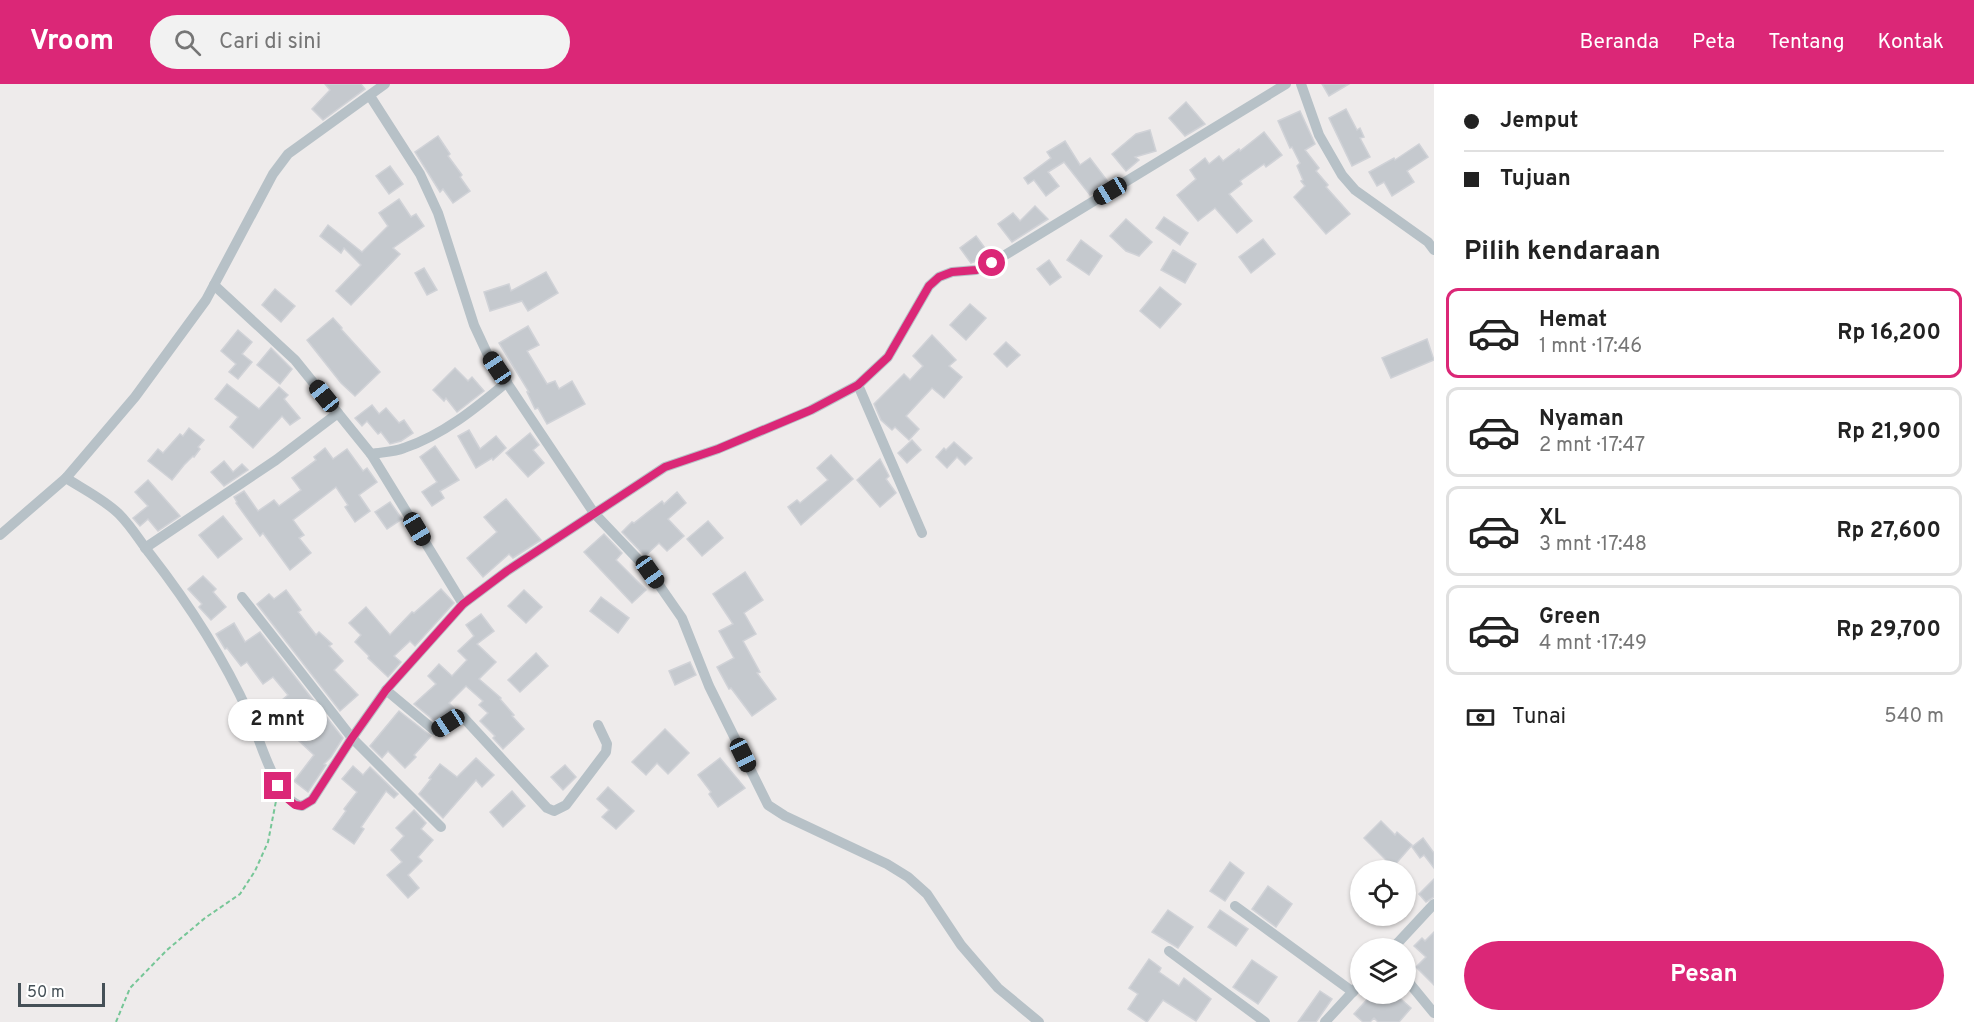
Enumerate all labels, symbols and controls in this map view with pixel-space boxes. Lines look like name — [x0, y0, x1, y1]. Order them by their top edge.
search box — [150, 15, 570, 69]
text: Vroom — [30, 24, 114, 60]
icon: search — [171, 26, 204, 59]
text: Cari di sini — [219, 29, 321, 56]
text: Beranda — [1580, 29, 1659, 56]
text: Peta — [1692, 29, 1735, 56]
text: Tentang — [1768, 29, 1845, 56]
text: Kontak — [1878, 29, 1944, 56]
text: Jemput — [1500, 108, 1578, 135]
text: Tujuan — [1500, 166, 1571, 193]
car — [1090, 174, 1130, 208]
text: Pilih kendaraan — [1464, 235, 1661, 269]
route start — [978, 249, 1005, 276]
icon: car — [1467, 306, 1521, 360]
text: Hemat — [1539, 307, 1607, 334]
text: Rp 16,200 — [1837, 320, 1941, 347]
text: 1 mnt · 17:46 — [1539, 334, 1642, 360]
car — [479, 348, 515, 388]
car — [306, 376, 342, 416]
icon: car — [1467, 405, 1521, 459]
text: Nyaman — [1539, 406, 1624, 433]
text: Rp 21,900 — [1837, 419, 1941, 446]
text: 2 mnt · 17:47 — [1539, 433, 1645, 459]
icon: car — [1467, 504, 1521, 558]
text: XL — [1539, 505, 1566, 532]
car — [400, 509, 434, 549]
text: Rp 27,600 — [1836, 518, 1941, 545]
text: 3 mnt · 17:48 — [1539, 532, 1647, 558]
car — [632, 552, 668, 592]
icon: car — [1467, 603, 1521, 657]
text: Green — [1539, 604, 1601, 631]
text: Rp 29,700 — [1836, 617, 1941, 644]
text: 4 mnt · 17:49 — [1539, 631, 1647, 657]
callout: 2 mnt — [228, 699, 328, 741]
icon: cash — [1464, 701, 1497, 734]
text: Tunai — [1512, 704, 1566, 731]
text: 540 m — [1884, 704, 1944, 730]
car — [428, 706, 468, 740]
text: 2 mnt — [250, 707, 305, 733]
car — [727, 735, 759, 775]
route end — [264, 772, 291, 799]
map controls — [1350, 860, 1416, 1004]
button: locate — [1350, 860, 1416, 926]
button: layers — [1350, 938, 1416, 1004]
button: Pesan — [1464, 941, 1944, 1010]
scale bar — [18, 980, 105, 1008]
text: 50 m — [27, 983, 65, 1003]

